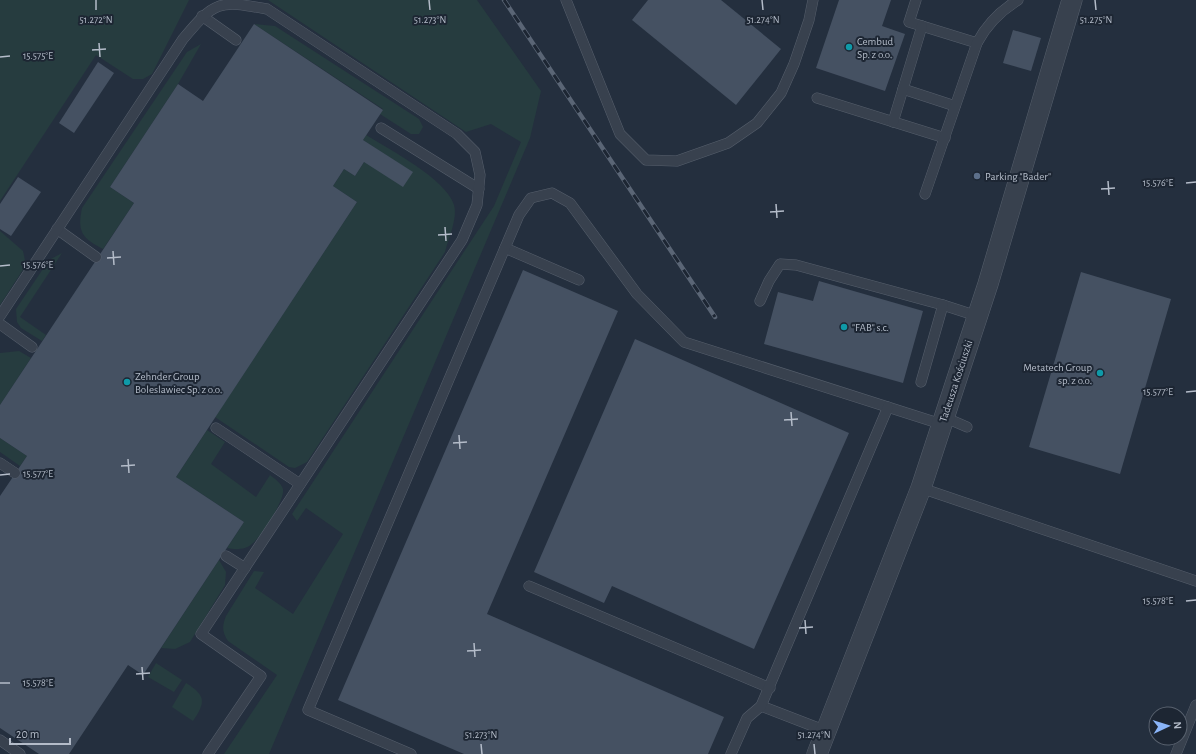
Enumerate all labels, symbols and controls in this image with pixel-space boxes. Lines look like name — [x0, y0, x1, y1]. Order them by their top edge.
text: 51.272°N — [80, 15, 112, 25]
text: 51.273°N — [414, 15, 446, 25]
text: 51.274°N — [746, 15, 780, 25]
text: 51.275°N — [1080, 15, 1112, 25]
place label: Cembud Sp. z o.o. — [857, 36, 894, 60]
marker: Cembud Sp. z o.o. — [844, 42, 854, 52]
text: 15.575°E — [23, 51, 53, 61]
marker: Parking "Bader" — [972, 171, 982, 181]
place label: Parking "Bader" — [985, 171, 1051, 182]
text: 15.576°E — [1143, 178, 1174, 188]
text: 15.576°E — [23, 260, 54, 270]
marker: "FAB" s.c. — [839, 322, 849, 332]
place label: "FAB" s.c. — [852, 322, 889, 333]
street label: Tadeusza Kościuszki — [938, 339, 974, 423]
place label: Metatech Group sp. z o.o. — [1023, 362, 1092, 386]
marker: Metatech Group sp. z o.o. — [1095, 368, 1105, 378]
place label: Zehnder Group Boleslawiec Sp. z o.o. — [135, 371, 222, 395]
marker: Zehnder Group Boleslawiec Sp. z o.o. — [122, 377, 132, 387]
text: 15.577°E — [1143, 387, 1173, 397]
text: 15.577°E — [23, 469, 53, 479]
text: 15.578°E — [1143, 596, 1174, 606]
text: 15.578°E — [23, 678, 54, 688]
north arrow — [1148, 706, 1188, 746]
scale bar — [10, 720, 70, 746]
text: N — [1172, 721, 1183, 730]
text: 20 m — [16, 728, 39, 740]
text: 51.273°N — [465, 730, 497, 740]
text: 51.274°N — [797, 730, 831, 740]

